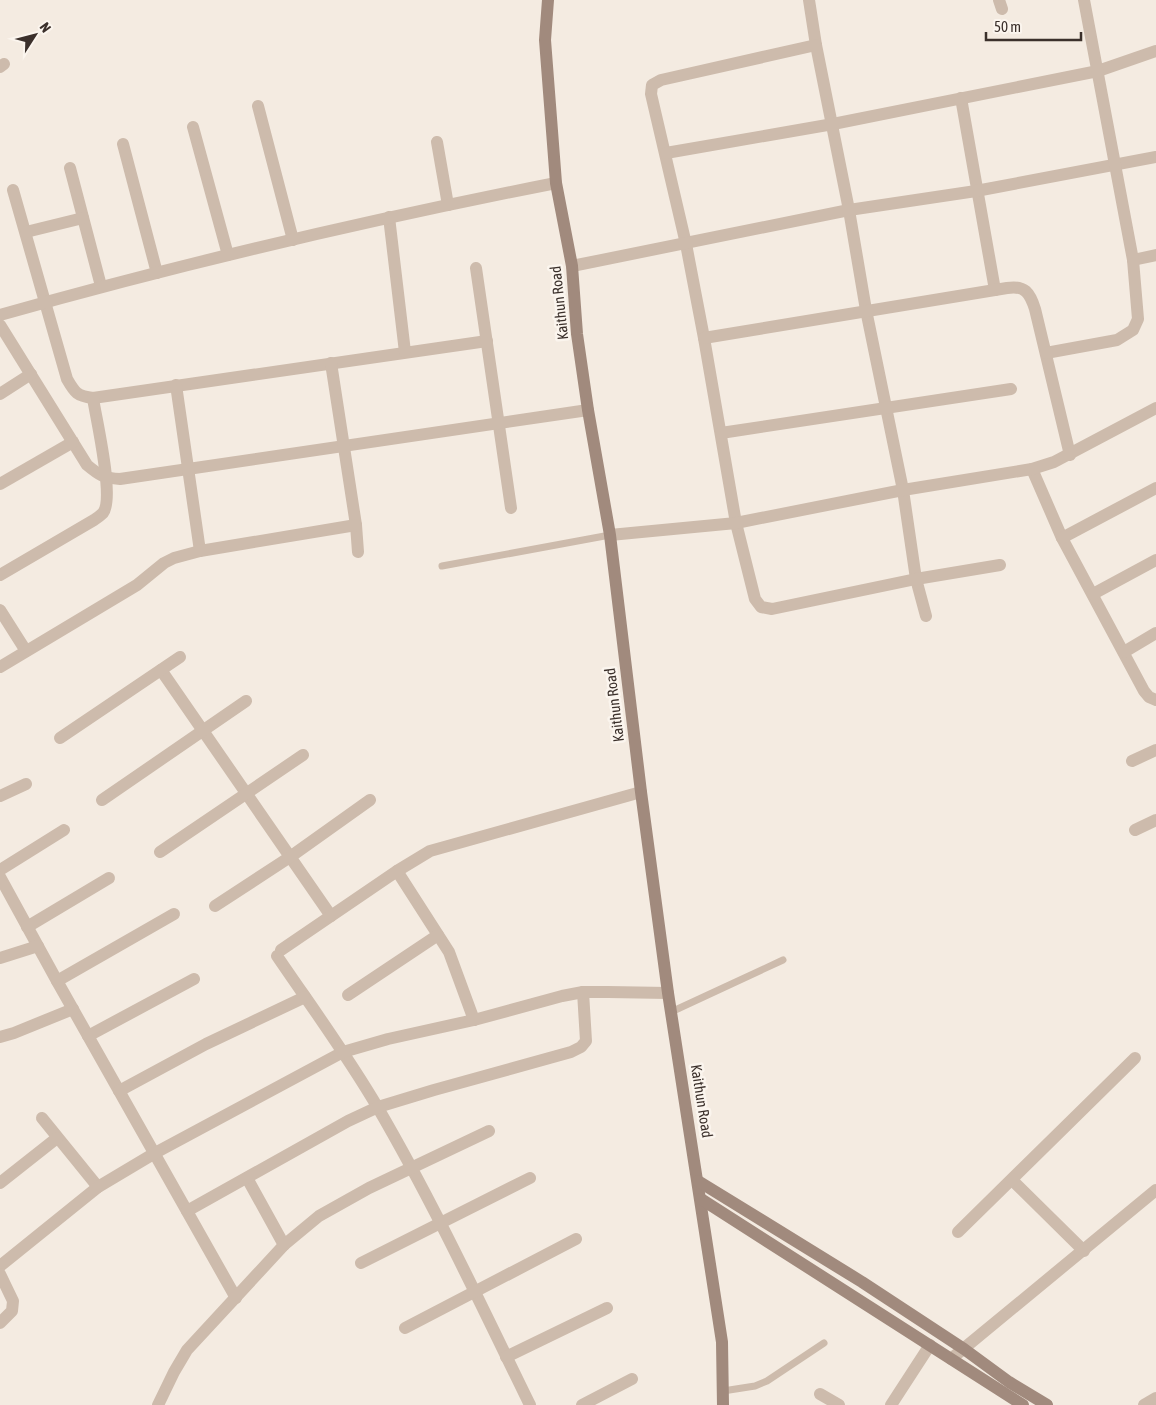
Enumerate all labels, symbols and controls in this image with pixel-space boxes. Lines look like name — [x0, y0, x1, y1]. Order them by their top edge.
north arrow — [10, 10, 60, 60]
scale bar — [986, 10, 1081, 42]
text: 50 m — [994, 18, 1021, 35]
text: N — [37, 19, 54, 35]
street label: Kaithun Road — [547, 265, 571, 341]
street label: Kaithun Road — [601, 667, 627, 743]
street label: Kaithun Road — [688, 1063, 716, 1139]

